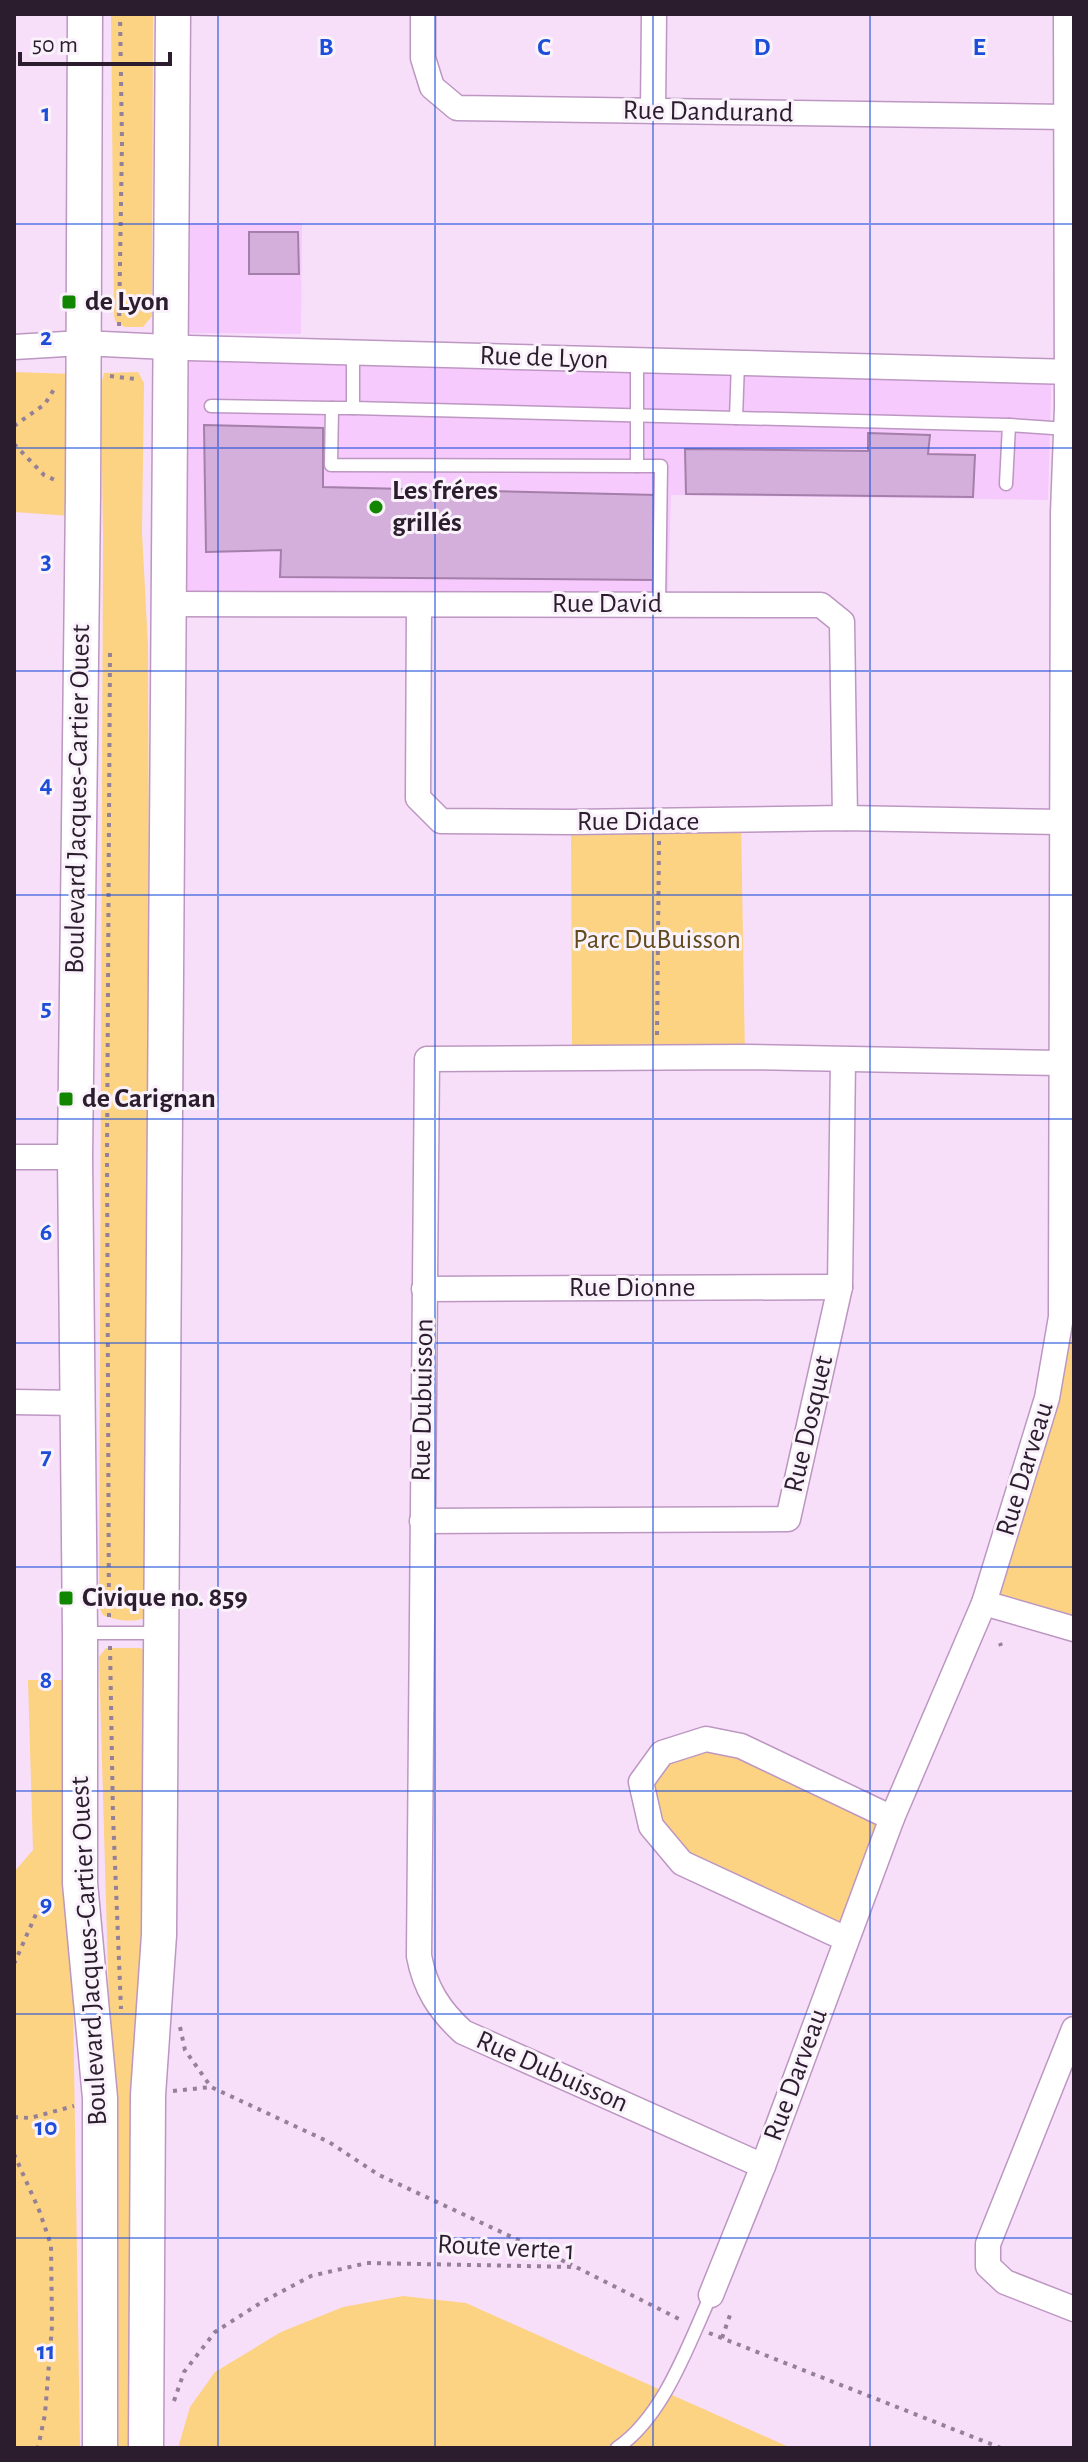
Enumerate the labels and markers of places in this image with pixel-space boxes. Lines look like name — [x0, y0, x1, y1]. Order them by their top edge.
place label: de Lyon — [85, 288, 169, 316]
marker: de Lyon — [60, 293, 78, 311]
place label: Les fréres grillés — [392, 477, 498, 537]
marker: Les fréres grillés — [367, 498, 385, 516]
place label: de Carignan — [82, 1085, 216, 1113]
marker: de Carignan — [57, 1090, 75, 1108]
place label: Civique no. 859 — [82, 1584, 248, 1612]
marker: Civique no. 859 — [57, 1589, 75, 1607]

